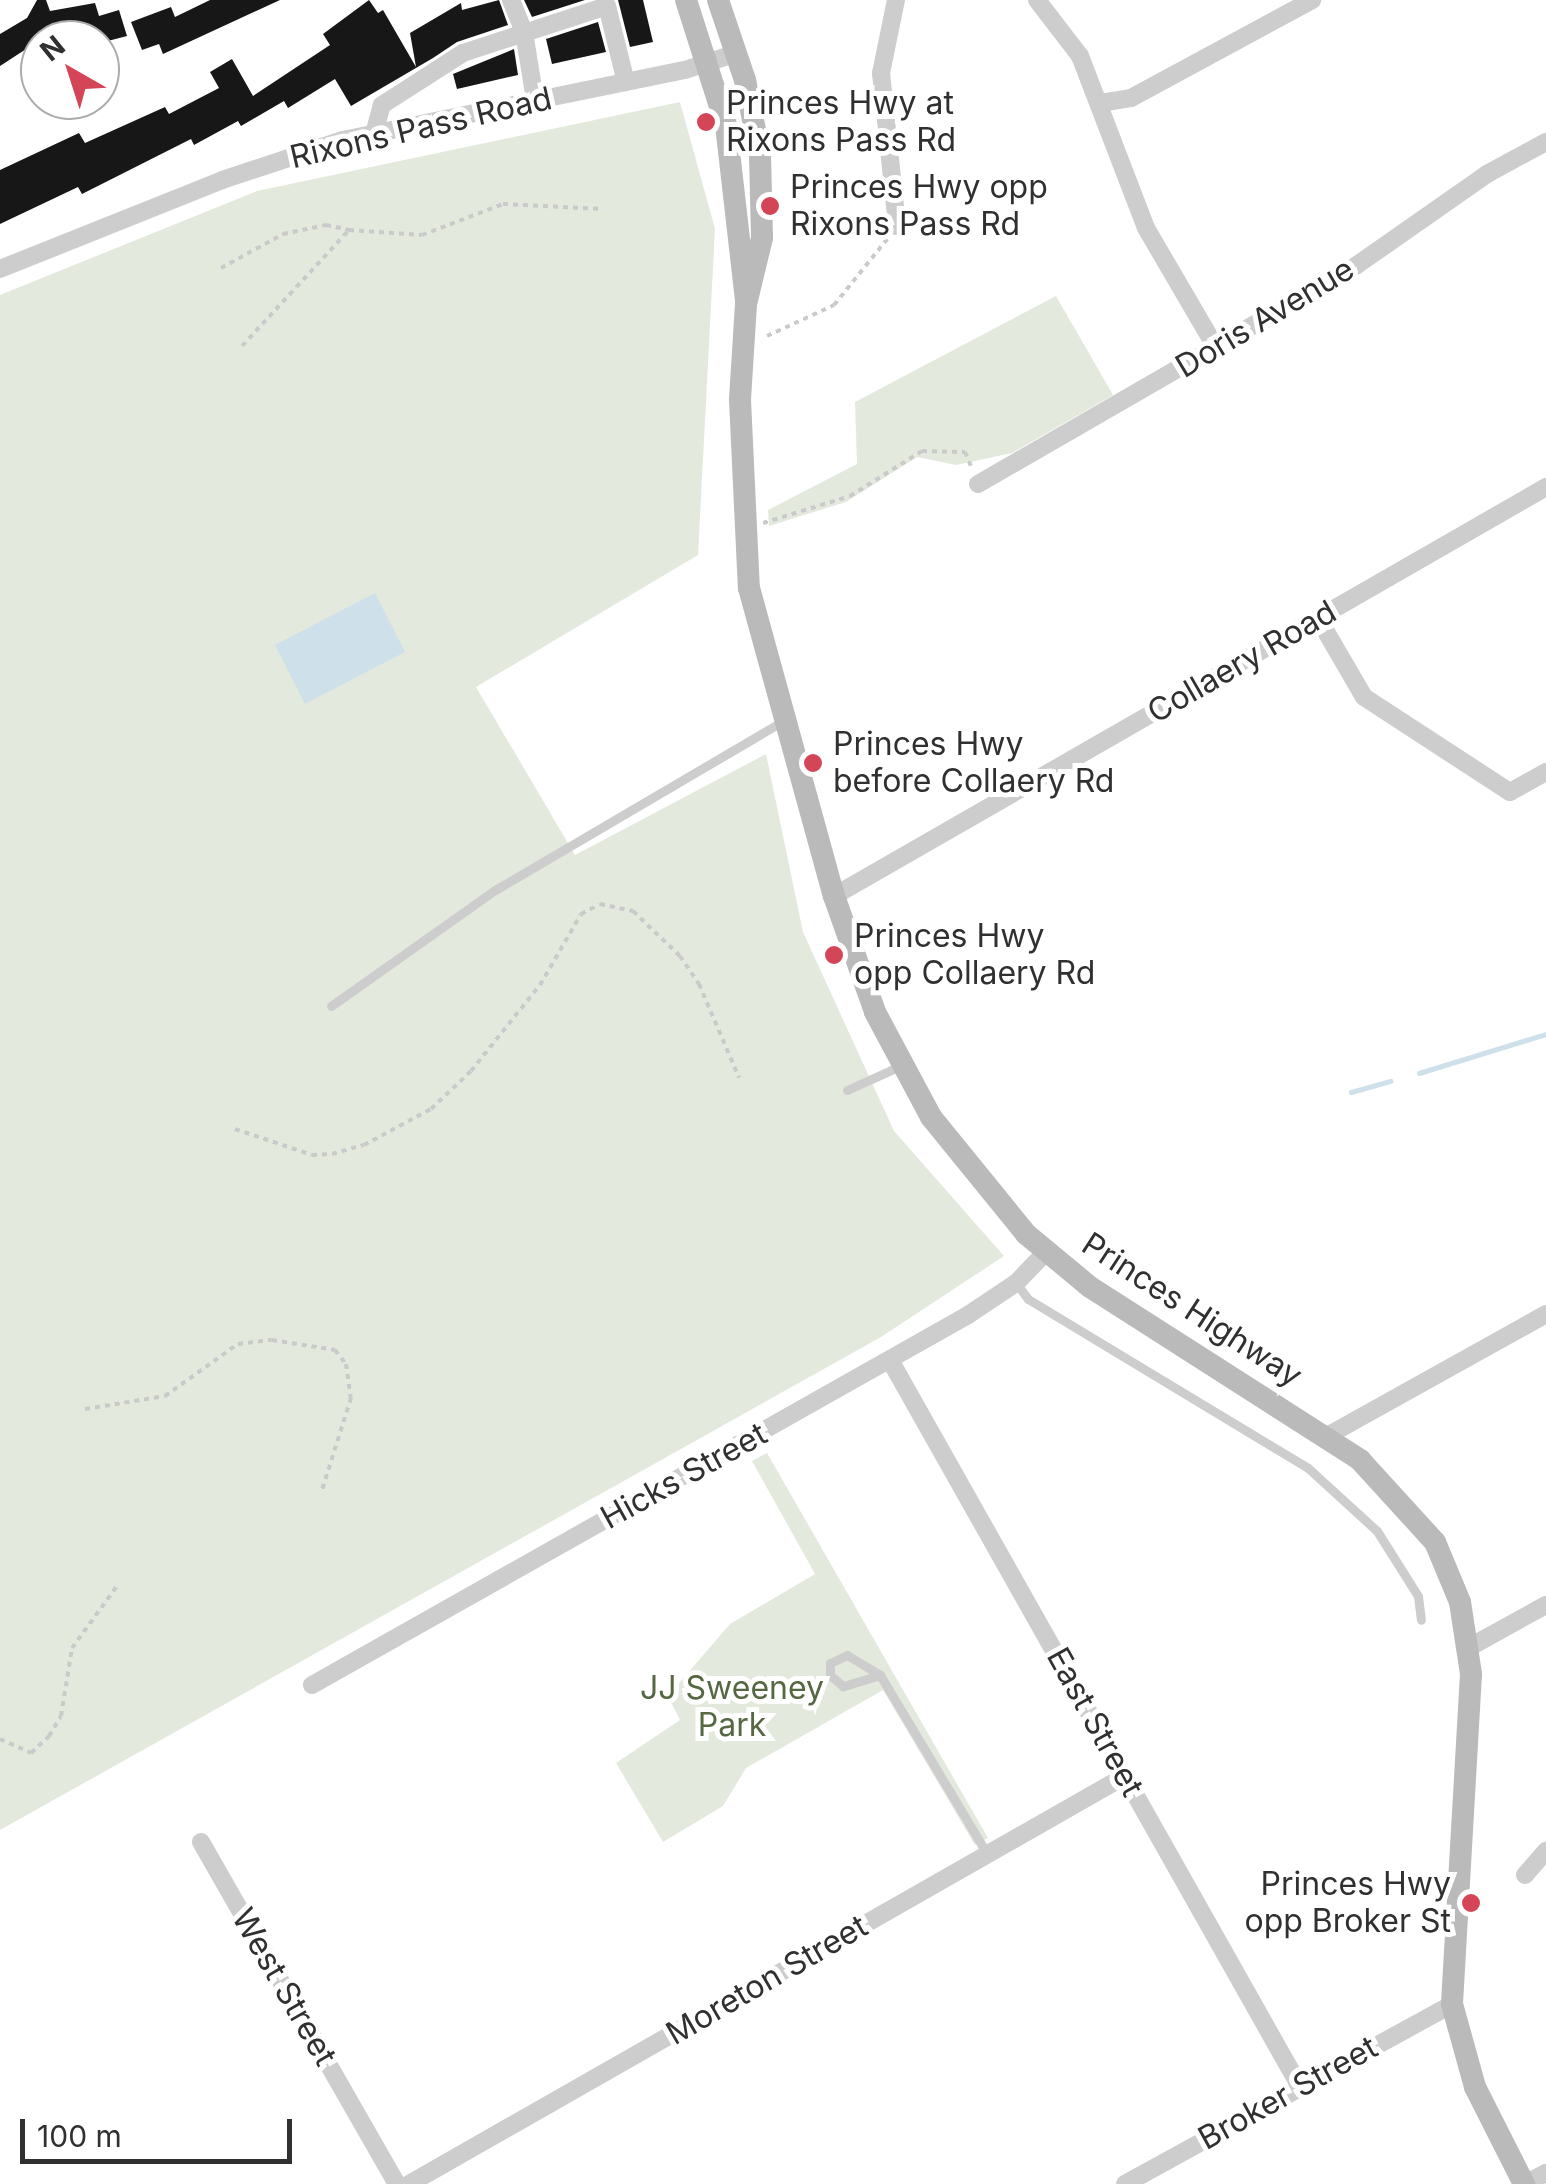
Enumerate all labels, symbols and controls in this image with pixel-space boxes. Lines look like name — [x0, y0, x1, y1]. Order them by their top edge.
north arrow — [20, 20, 120, 120]
text: N — [33, 28, 71, 68]
street label: Rixons Pass Road — [286, 79, 556, 177]
place label: Princes Hwy at Rixons Pass Rd — [726, 85, 956, 160]
marker: Princes Hwy at Rixons Pass Rd — [695, 111, 717, 133]
place label: Princes Hwy opp Rixons Pass Rd — [790, 169, 1048, 244]
marker: Princes Hwy opp Rixons Pass Rd — [759, 195, 781, 217]
street label: Doris Avenue — [1169, 250, 1361, 386]
street label: Collaery Road — [1141, 593, 1343, 731]
place label: Princes Hwy before Collaery Rd — [833, 726, 1114, 801]
marker: Princes Hwy before Collaery Rd — [802, 752, 824, 774]
place label: Princes Hwy opp Collaery Rd — [854, 918, 1095, 993]
marker: Princes Hwy opp Collaery Rd — [823, 944, 845, 966]
street label: Princes Highway — [1075, 1225, 1309, 1395]
street label: Hicks Street — [594, 1415, 774, 1537]
street label: East Street — [1038, 1641, 1152, 1803]
park label: JJ Sweeney Park — [640, 1670, 824, 1745]
place label: Princes Hwy opp Broker St — [1244, 1866, 1451, 1941]
marker: Princes Hwy opp Broker St — [1460, 1892, 1482, 1914]
street label: West Street — [224, 1902, 344, 2072]
street label: Moreton Street — [660, 1907, 874, 2053]
street label: Broker Street — [1192, 2028, 1384, 2158]
scale bar — [25, 2099, 298, 2161]
text: 100 m — [37, 2118, 122, 2154]

